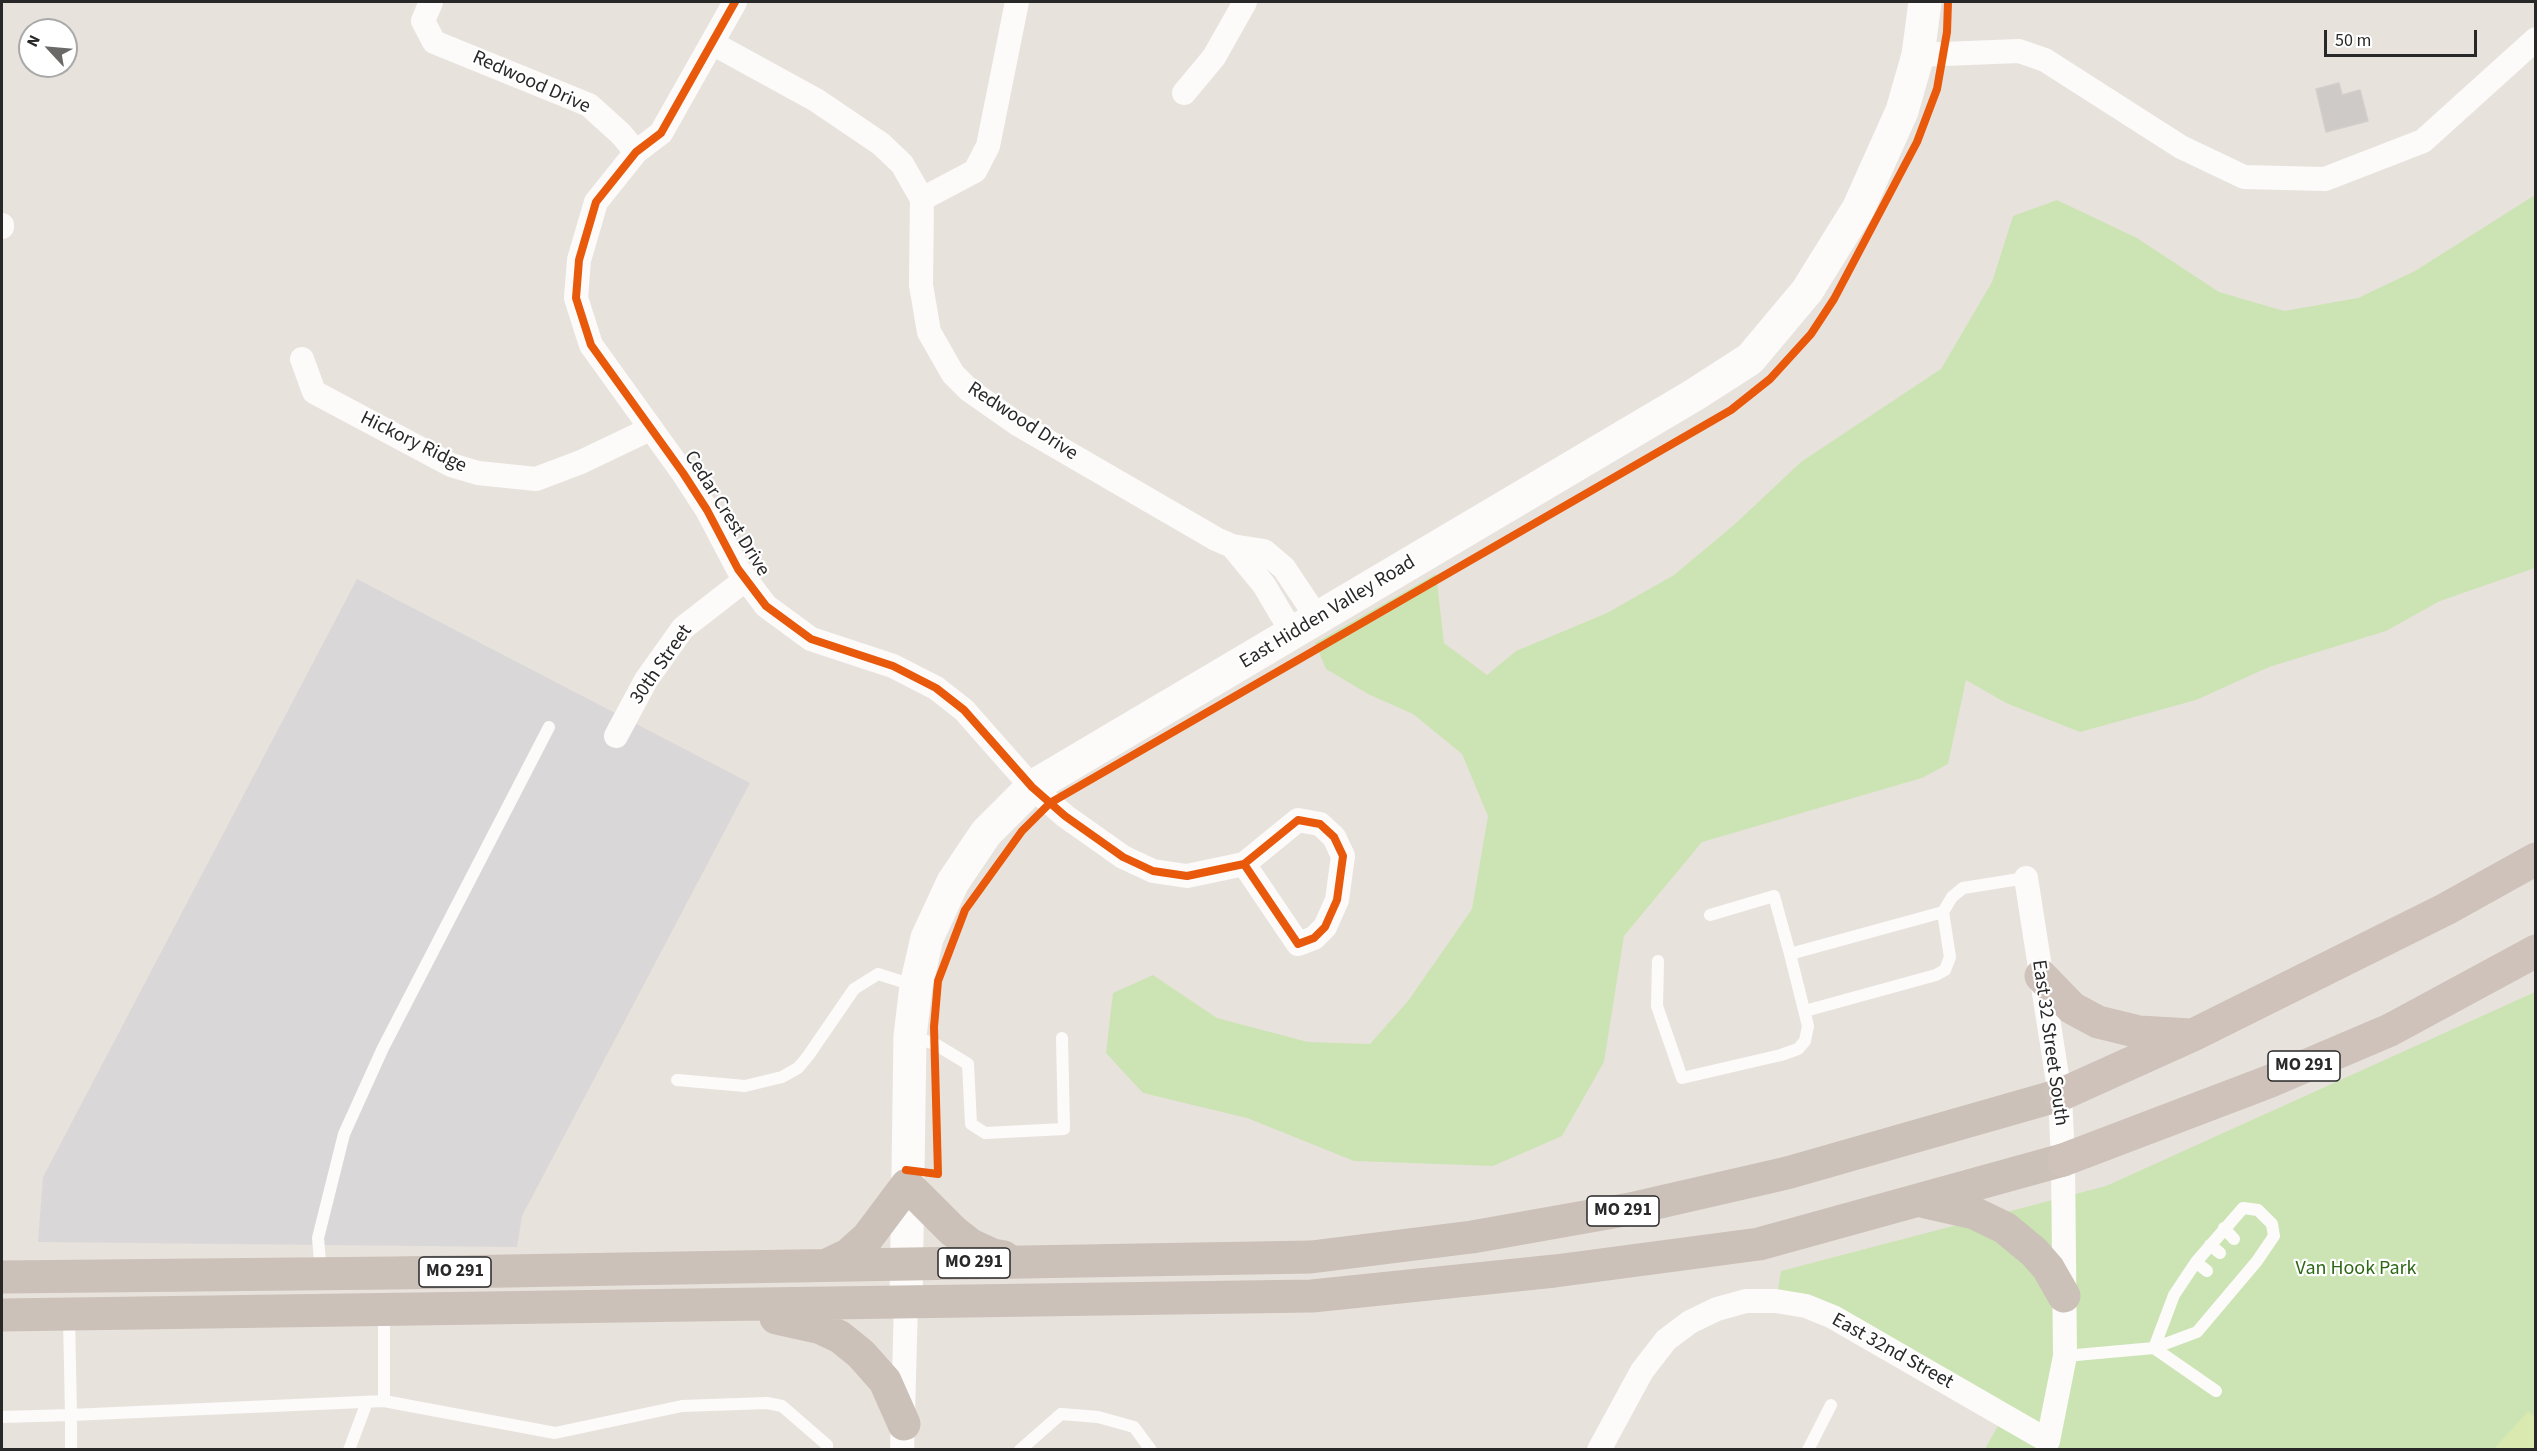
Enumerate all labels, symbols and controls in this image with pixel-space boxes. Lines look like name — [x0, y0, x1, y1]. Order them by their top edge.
north arrow — [18, 18, 78, 78]
scale bar — [2327, 18, 2480, 56]
text: 50 m — [2335, 28, 2371, 53]
text: N — [21, 31, 46, 51]
street label: Redwood Drive — [468, 46, 594, 120]
street label: Redwood Drive — [962, 377, 1082, 467]
street label: Hickory Ridge — [356, 407, 470, 479]
street label: Cedar Crest Drive — [678, 447, 774, 581]
street label: East Hidden Valley Road — [1236, 551, 1420, 675]
street label: 30th Street — [626, 621, 698, 709]
street label: East 32 Street South — [2025, 958, 2073, 1128]
road number: MO 291 — [2268, 1051, 2340, 1081]
road number: MO 291 — [1587, 1196, 1659, 1226]
road number: MO 291 — [938, 1248, 1010, 1278]
road number: MO 291 — [419, 1257, 491, 1287]
park label: Van Hook Park — [2296, 1258, 2416, 1282]
street label: East 32nd Street — [1827, 1309, 1957, 1395]

